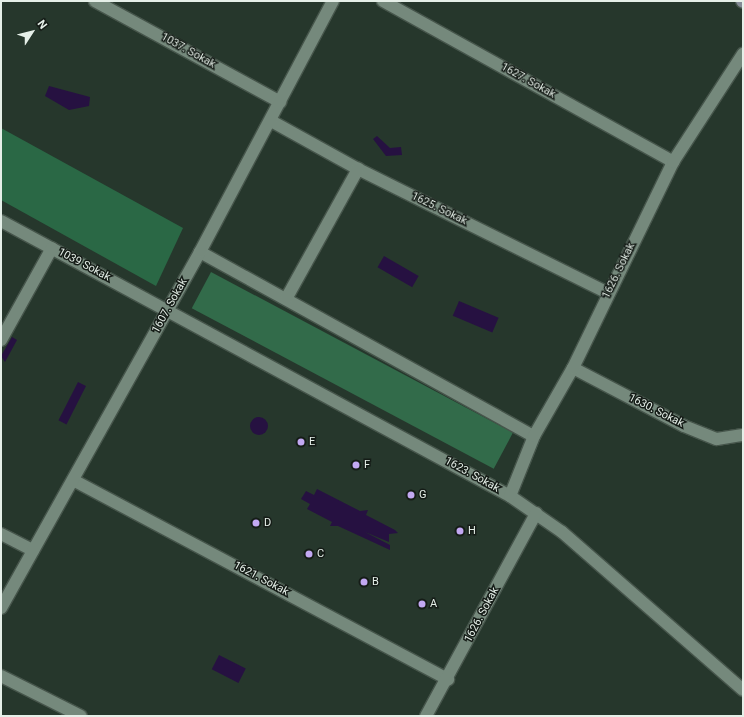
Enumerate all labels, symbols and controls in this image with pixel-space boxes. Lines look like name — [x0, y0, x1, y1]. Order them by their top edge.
north arrow — [12, 12, 52, 52]
text: N — [35, 18, 50, 32]
street label: 1037. Sokak — [158, 31, 218, 71]
street label: 1627. Sokak — [498, 61, 558, 101]
street label: 1625. Sokak — [409, 190, 469, 228]
street label: 1626. Sokak — [600, 241, 638, 301]
street label: 1039 Sokak — [56, 246, 112, 284]
street label: 1607. Sokak — [150, 276, 190, 336]
street label: 1630. Sokak — [626, 391, 686, 431]
place label: E — [309, 435, 315, 449]
marker: E — [296, 437, 306, 447]
street label: 1623. Sokak — [442, 455, 502, 495]
place label: F — [364, 458, 370, 472]
marker: F — [351, 460, 361, 470]
place label: G — [419, 488, 426, 502]
marker: G — [406, 490, 416, 500]
place label: D — [264, 516, 271, 530]
marker: D — [251, 518, 261, 528]
place label: H — [468, 524, 476, 538]
marker: H — [455, 526, 465, 536]
place label: C — [317, 547, 324, 561]
marker: C — [304, 549, 314, 559]
street label: 1621. Sokak — [231, 559, 291, 599]
place label: B — [372, 575, 379, 589]
marker: B — [359, 577, 369, 587]
street label: 1626. Sokak — [462, 585, 502, 645]
place label: A — [430, 597, 437, 611]
marker: A — [417, 599, 427, 609]

